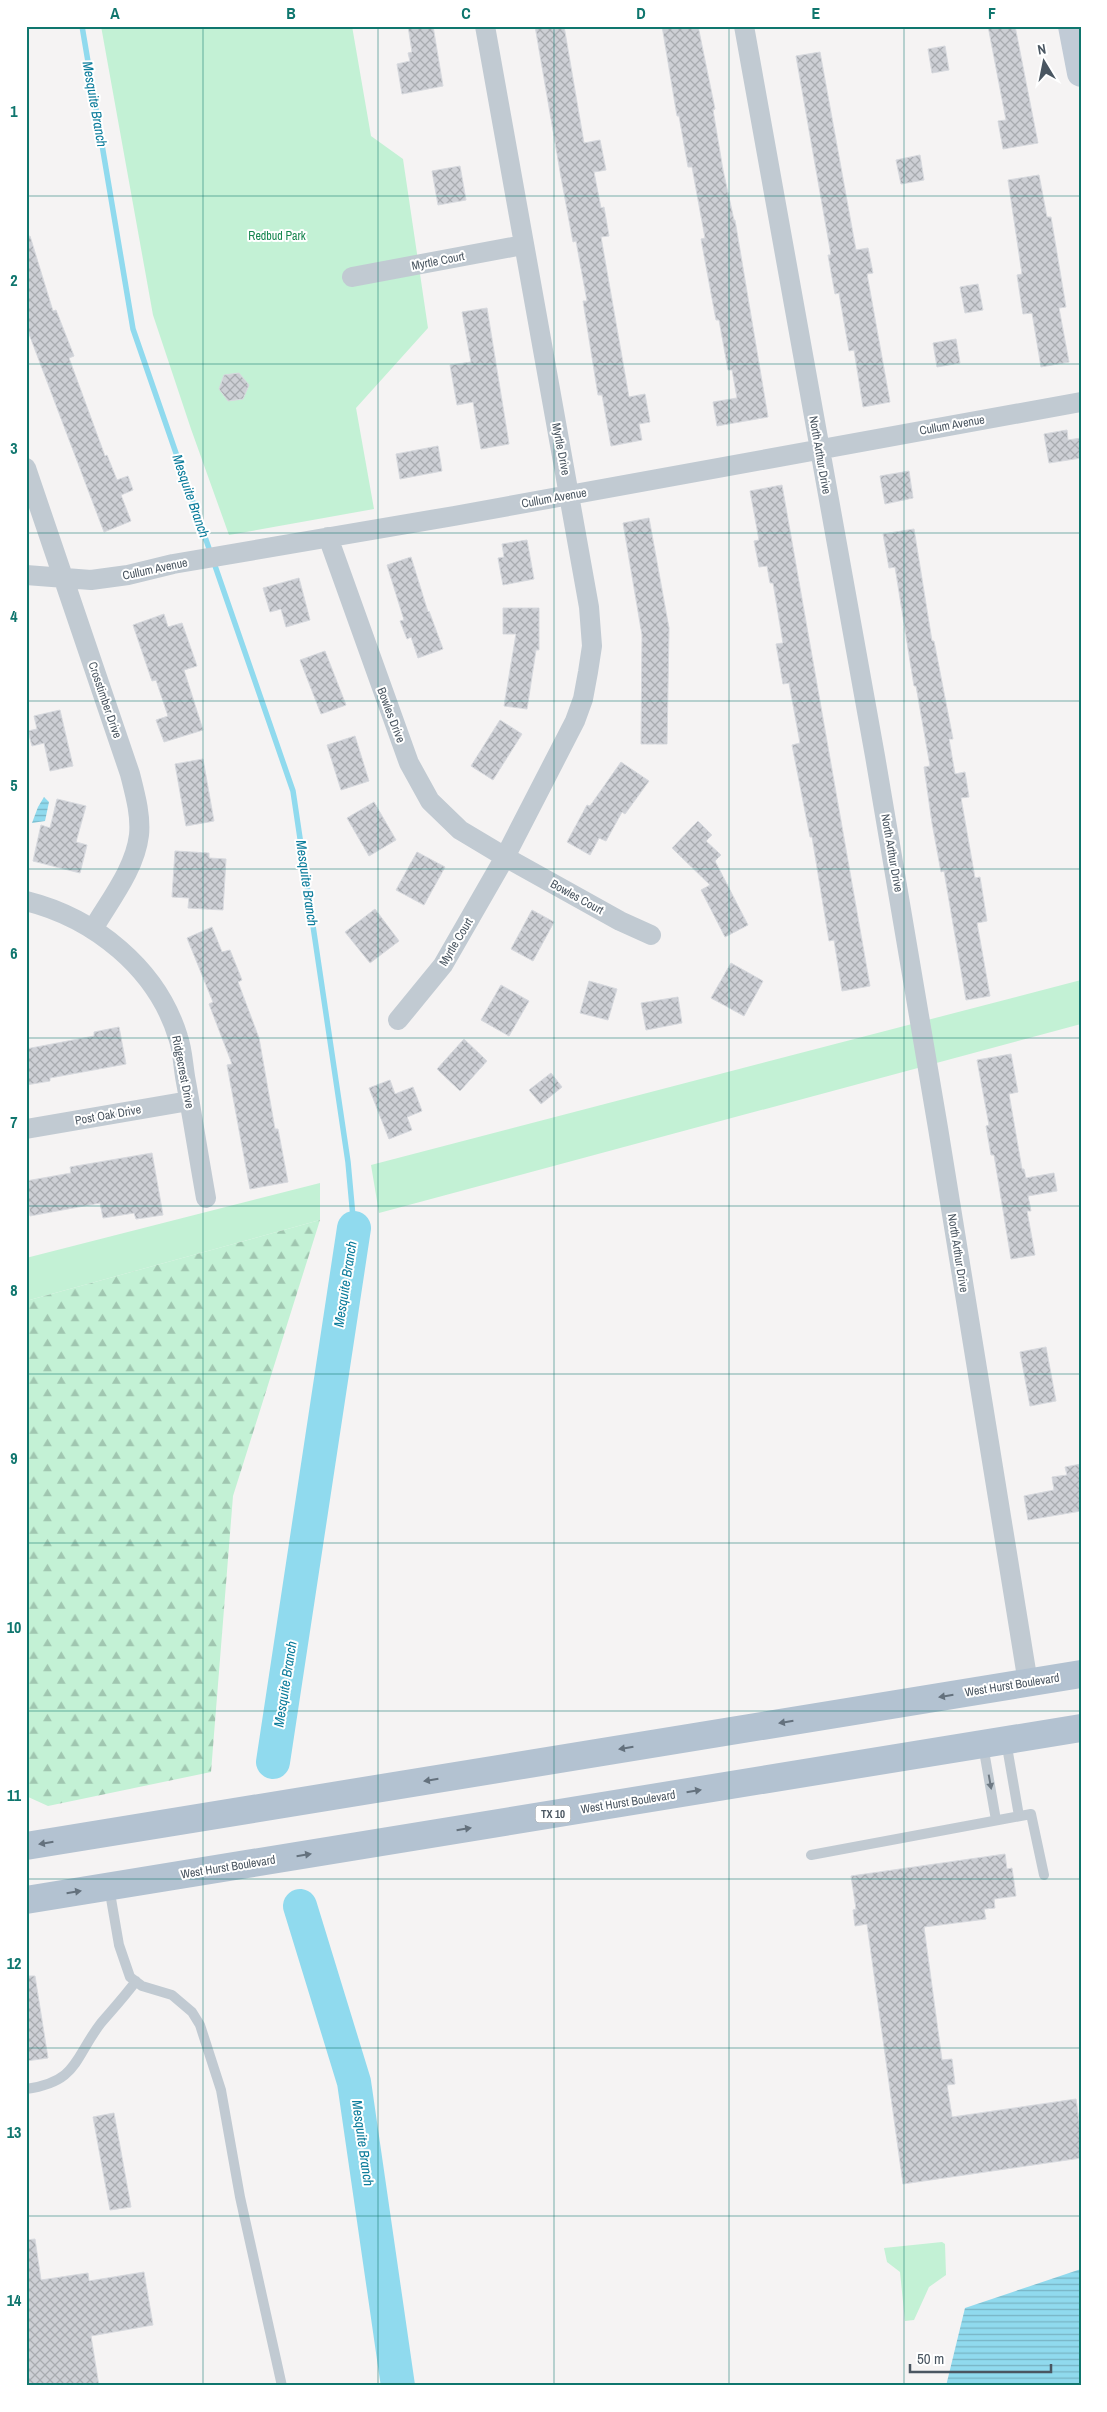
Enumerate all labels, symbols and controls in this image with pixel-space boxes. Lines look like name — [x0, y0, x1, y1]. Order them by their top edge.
text: A — [110, 2, 120, 24]
text: B — [286, 2, 296, 24]
text: C — [461, 2, 471, 24]
text: D — [636, 2, 646, 24]
text: E — [812, 2, 821, 24]
text: F — [988, 2, 996, 24]
north arrow — [1020, 38, 1070, 88]
text: N — [1036, 40, 1047, 59]
water label: Mesquite Branch — [79, 60, 111, 148]
text: 1 — [10, 100, 18, 122]
park label: Redbud Park — [248, 228, 306, 244]
street label: Myrtle Court — [410, 248, 466, 274]
text: 2 — [10, 269, 18, 291]
street label: Cullum Avenue — [918, 411, 986, 439]
street label: North Arthur Drive — [805, 415, 835, 495]
street label: Myrtle Drive — [548, 421, 574, 477]
text: 3 — [10, 437, 18, 459]
water label: Mesquite Branch — [168, 452, 214, 540]
street label: Cullum Avenue — [520, 484, 588, 512]
street label: Cullum Avenue — [121, 554, 189, 584]
text: 4 — [10, 605, 18, 627]
street label: Crosstimber Drive — [84, 660, 126, 740]
street label: Bowles Drive — [373, 685, 409, 745]
text: 5 — [10, 774, 18, 796]
street label: North Arthur Drive — [877, 813, 907, 893]
water label: Mesquite Branch — [292, 839, 322, 927]
street label: Bowles Court — [548, 876, 607, 918]
street label: Myrtle Court — [435, 915, 477, 969]
text: 6 — [10, 942, 18, 964]
street label: Ridgecrest Drive — [168, 1034, 198, 1110]
street label: Post Oak Drive — [74, 1101, 142, 1129]
text: 7 — [10, 1111, 18, 1133]
street label: North Arthur Drive — [944, 1213, 972, 1293]
water label: Mesquite Branch — [329, 1240, 361, 1328]
text: 8 — [10, 1279, 18, 1301]
text: 9 — [10, 1447, 18, 1469]
text: 10 — [7, 1616, 21, 1638]
water label: Mesquite Branch — [269, 1640, 301, 1728]
street label: West Hurst Boulevard — [964, 1670, 1060, 1700]
one-way arrow — [938, 1692, 954, 1700]
one-way arrow — [778, 1718, 794, 1726]
one-way arrow — [617, 1745, 633, 1753]
one-way arrow — [986, 1775, 994, 1791]
one-way arrow — [422, 1776, 438, 1784]
text: 11 — [7, 1784, 22, 1806]
street label: West Hurst Boulevard — [580, 1787, 676, 1817]
one-way arrow — [686, 1787, 702, 1795]
road number: TX 10 — [536, 1806, 570, 1822]
one-way arrow — [457, 1824, 473, 1832]
one-way arrow — [38, 1839, 54, 1847]
one-way arrow — [296, 1850, 312, 1858]
street label: West Hurst Boulevard — [180, 1852, 276, 1882]
one-way arrow — [67, 1888, 83, 1896]
text: 12 — [7, 1952, 21, 1974]
water label: Mesquite Branch — [348, 2099, 378, 2187]
text: 13 — [7, 2121, 21, 2143]
text: 14 — [7, 2289, 22, 2311]
scale bar — [910, 2342, 1051, 2374]
text: 50 m — [917, 2348, 944, 2369]

